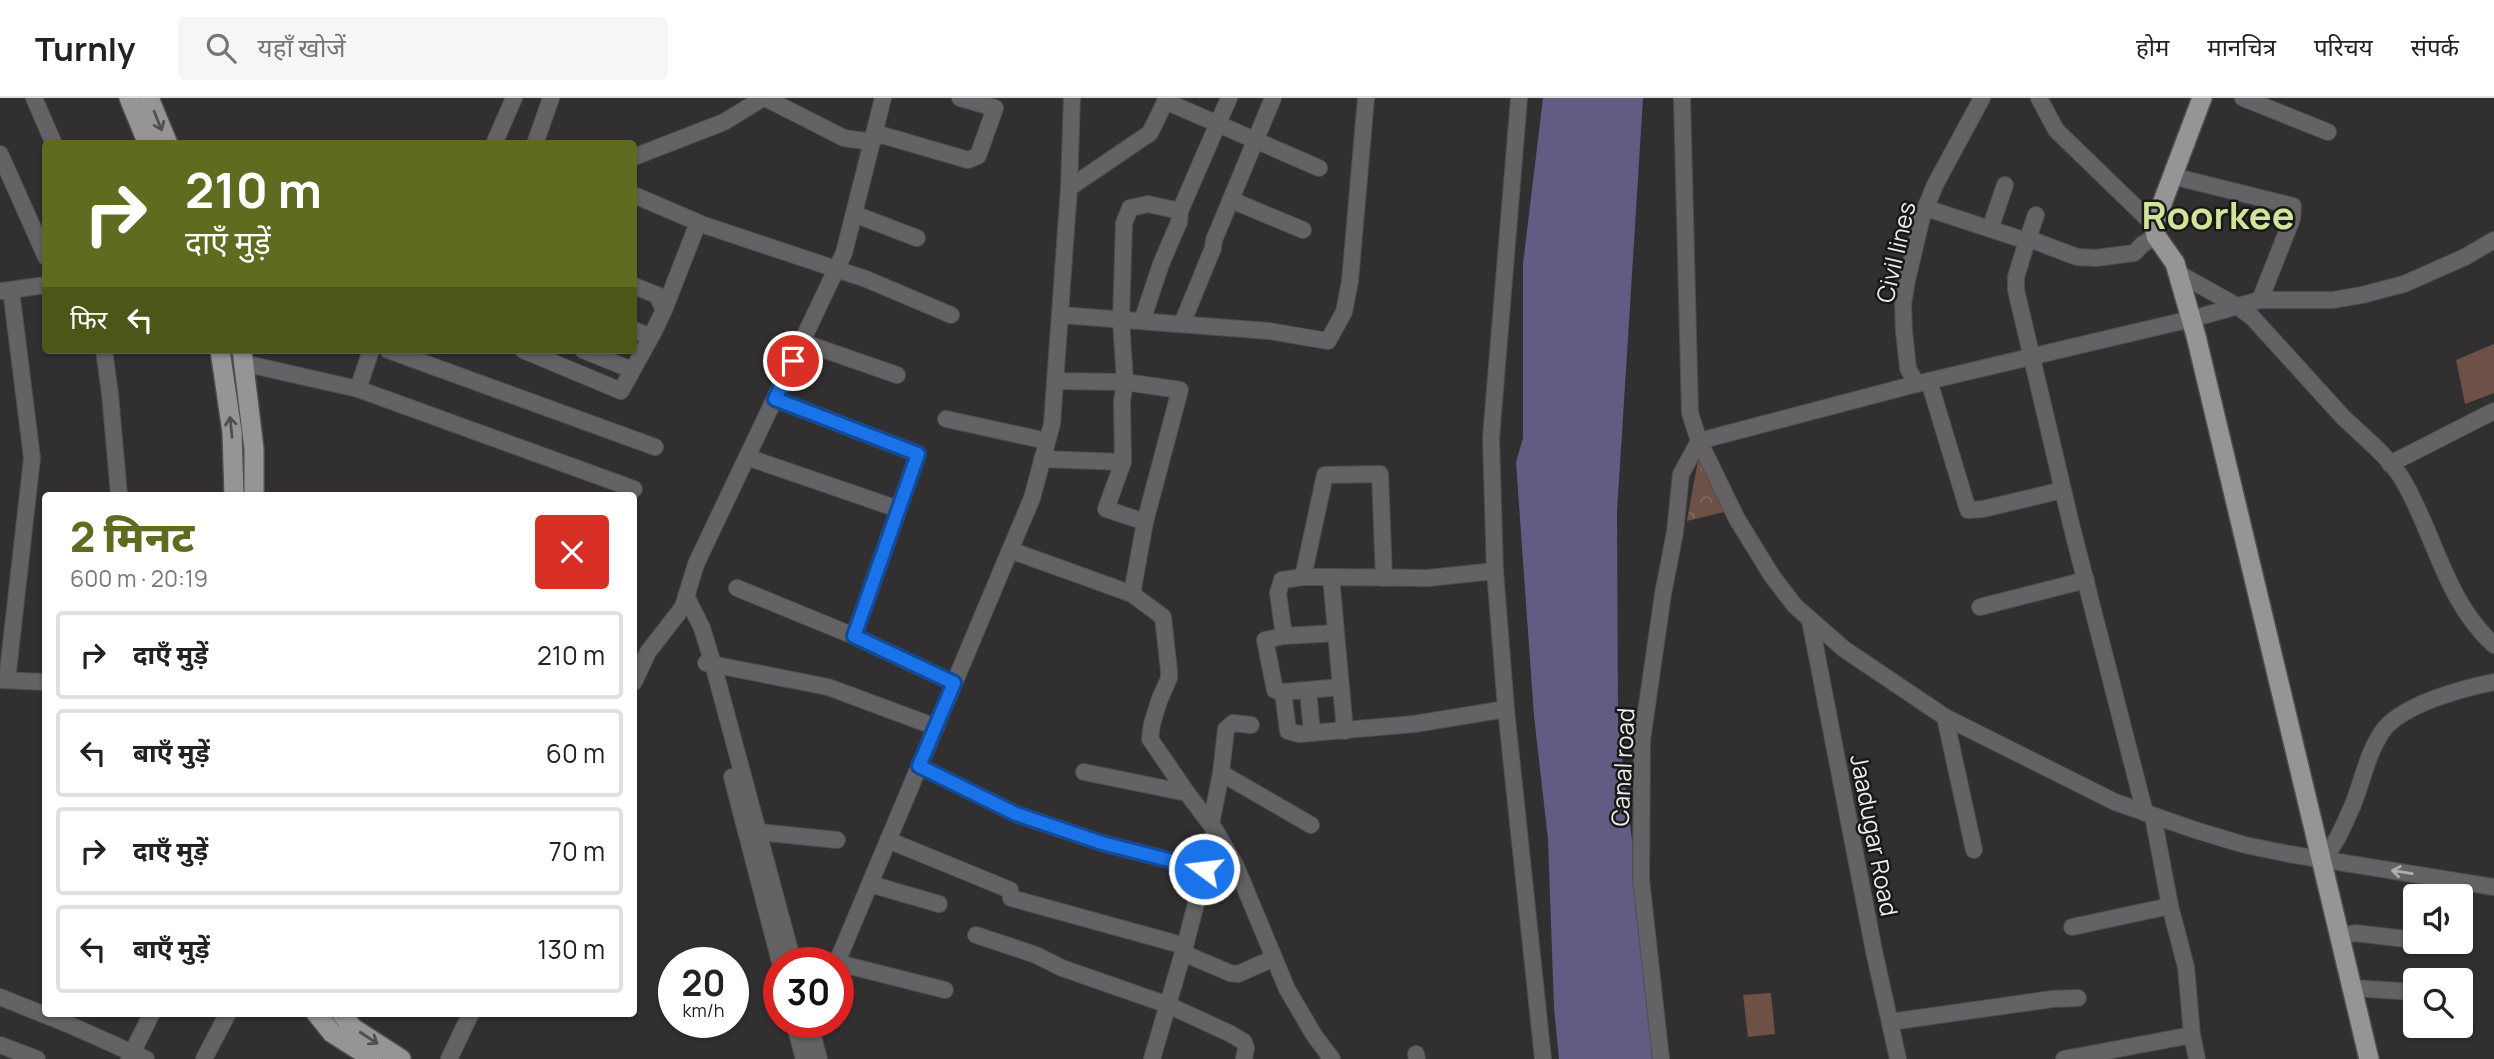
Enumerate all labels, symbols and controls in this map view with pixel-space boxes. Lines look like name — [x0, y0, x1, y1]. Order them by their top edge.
search box — [178, 17, 668, 80]
text: Turnly — [35, 26, 136, 71]
icon: search — [202, 29, 240, 67]
text: यहाँ खोजें — [258, 29, 346, 65]
text: होम — [2136, 30, 2169, 63]
text: मानचित्र — [2207, 30, 2276, 63]
text: परिचय — [2314, 30, 2373, 63]
text: संपर्क — [2411, 30, 2459, 63]
one-way arrow — [153, 109, 166, 131]
text: 210 m — [185, 156, 322, 223]
icon: right — [70, 168, 161, 259]
district label: Roorkee — [2141, 188, 2295, 240]
street label: Civil lines — [1867, 198, 1923, 306]
text: दाएँ मुड़ें — [185, 220, 271, 264]
text: फिर — [70, 301, 107, 337]
icon: left — [121, 301, 159, 339]
pin — [763, 331, 823, 391]
icon: arrive — [774, 342, 812, 380]
one-way arrow — [224, 416, 237, 439]
text: 2 मिनट — [70, 507, 194, 565]
button: close — [535, 515, 609, 589]
text: 600 m · 20:19 — [70, 562, 208, 594]
icon: right — [74, 636, 112, 674]
text: दाएँ मुड़ें — [133, 636, 208, 672]
text: 210 m — [537, 637, 605, 673]
street label: Canal road — [1602, 707, 1642, 827]
icon: left — [74, 734, 112, 772]
text: बाएँ मुड़ें — [133, 734, 210, 770]
text: 60 m — [546, 735, 605, 771]
street label: Jaadugar Road — [1843, 751, 1907, 919]
icon: right — [74, 832, 112, 870]
text: दाएँ मुड़ें — [133, 832, 208, 868]
position arrow — [1167, 832, 1241, 906]
text: 70 m — [549, 833, 605, 869]
one-way arrow — [2392, 865, 2414, 878]
map controls — [2403, 884, 2473, 1038]
button: sound — [2403, 884, 2473, 954]
icon: left — [74, 930, 112, 968]
text: बाएँ मुड़ें — [133, 930, 210, 966]
text: 130 m — [537, 931, 605, 967]
speed limit sign: 30 — [763, 947, 854, 1038]
text: 20 — [682, 959, 725, 1007]
button: search — [2403, 968, 2473, 1038]
text: km/h — [683, 998, 724, 1022]
one-way arrow — [359, 1031, 378, 1045]

